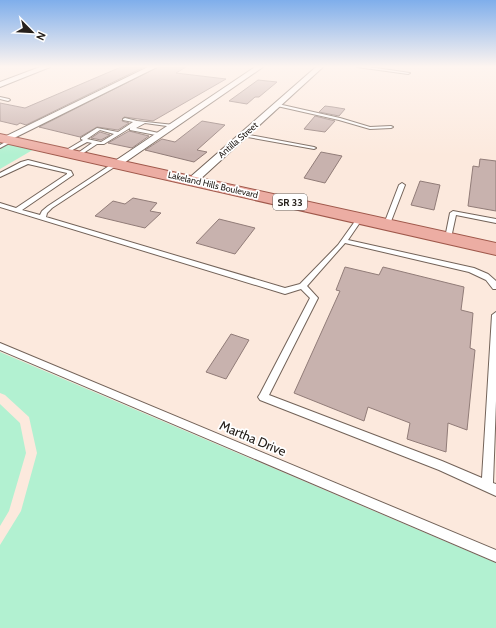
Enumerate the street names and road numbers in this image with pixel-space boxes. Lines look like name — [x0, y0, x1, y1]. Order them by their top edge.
street label: Antilla Street — [216, 119, 260, 160]
street label: Lakeland Hills Boulevard — [167, 169, 259, 200]
road number: SR 33 — [273, 194, 307, 210]
street label: Martha Drive — [217, 417, 289, 459]

